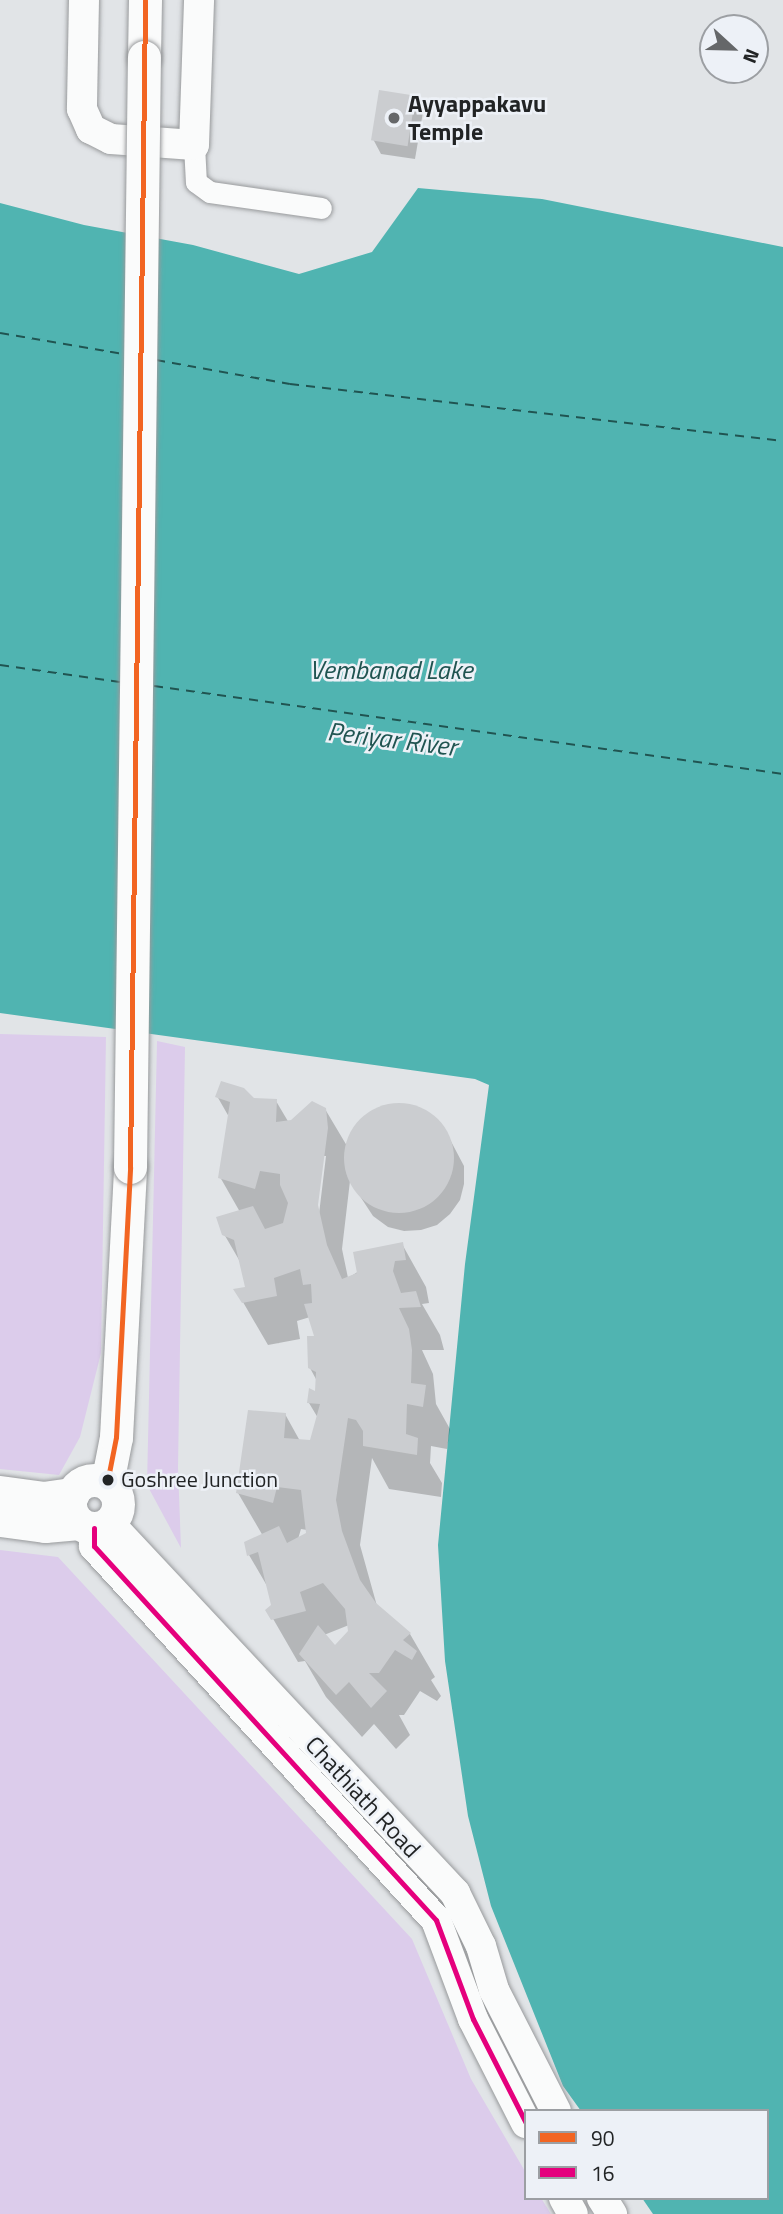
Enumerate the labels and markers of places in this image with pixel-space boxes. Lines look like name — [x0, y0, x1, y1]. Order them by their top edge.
place label: Ayyappakavu Temple — [408, 90, 546, 146]
marker: Ayyappakavu Temple — [386, 110, 402, 126]
place label: Goshree Junction — [121, 1467, 278, 1493]
marker: Goshree Junction — [101, 1473, 115, 1487]

